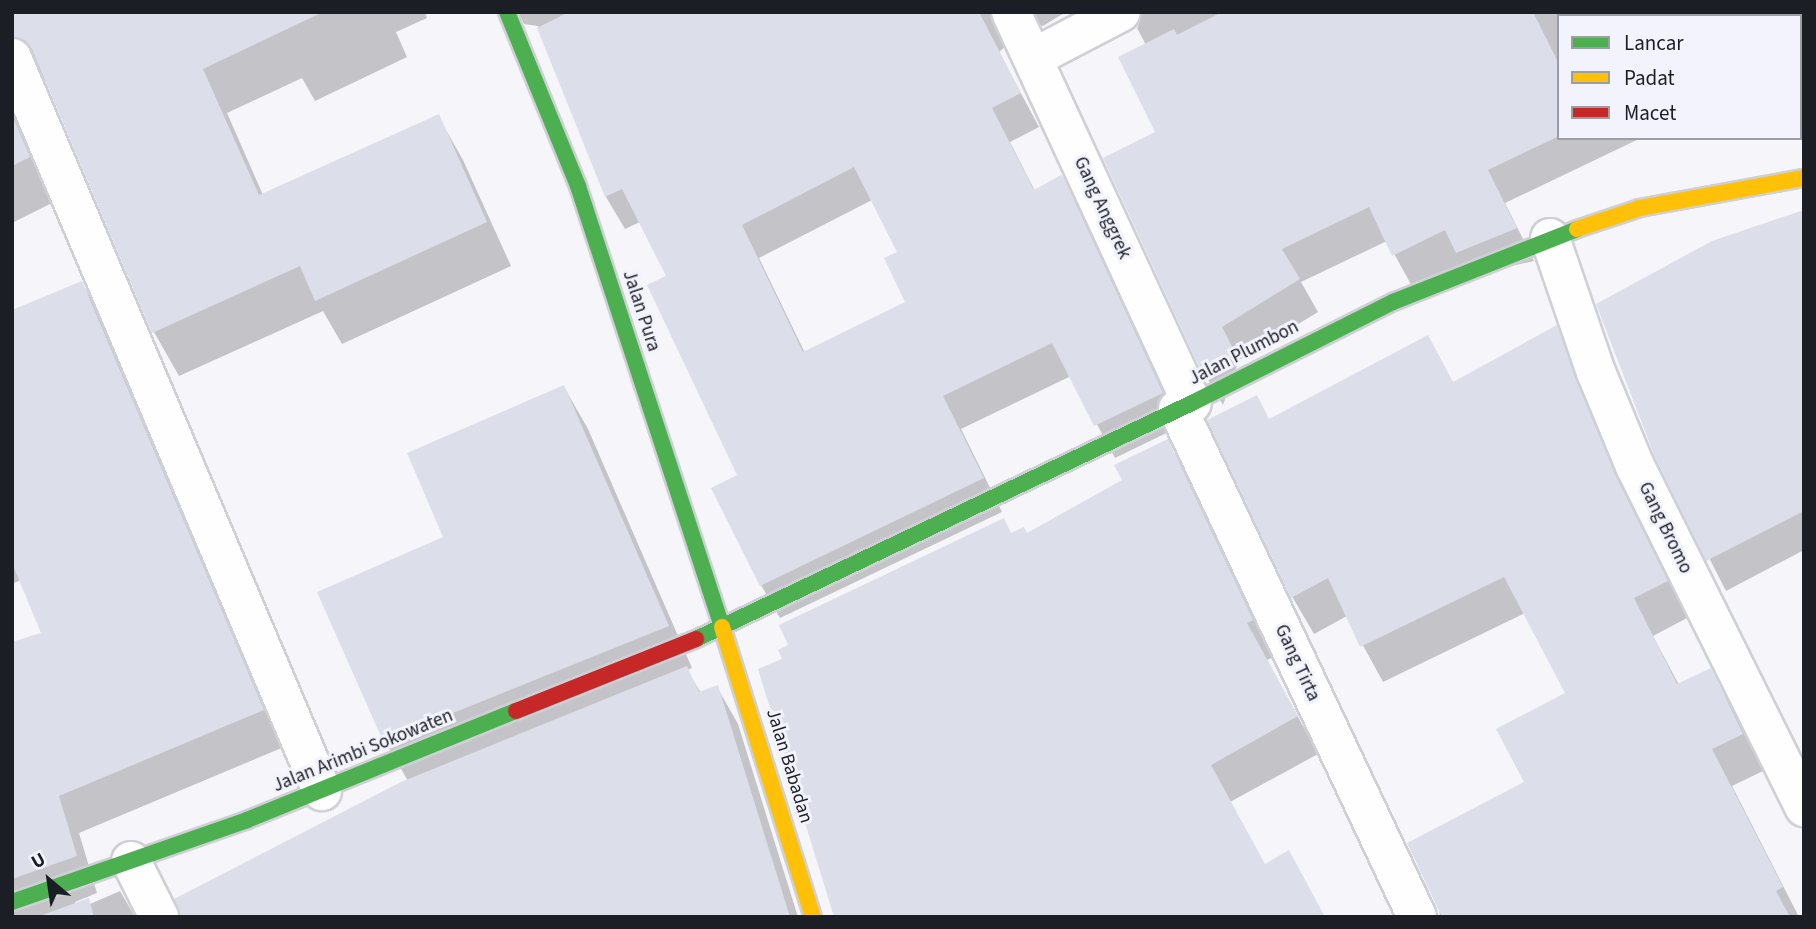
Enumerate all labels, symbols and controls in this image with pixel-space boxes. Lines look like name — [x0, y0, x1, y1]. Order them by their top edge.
legend — [1557, 14, 1802, 140]
text: Lancar — [1624, 28, 1684, 58]
text: Padat — [1624, 63, 1675, 93]
text: Macet — [1624, 98, 1676, 128]
street label: Gang Anggrek — [1068, 153, 1136, 263]
street label: Jalan Pura — [617, 267, 665, 355]
street label: Jalan Plumbon — [1185, 316, 1303, 390]
street label: Gang Bromo — [1633, 479, 1697, 577]
street label: Gang Tirta — [1269, 621, 1325, 705]
street label: Jalan Arimbi Sokowaten — [270, 704, 456, 798]
street label: Jalan Babadan — [761, 706, 817, 826]
north arrow — [14, 845, 84, 915]
text: U — [26, 846, 51, 876]

